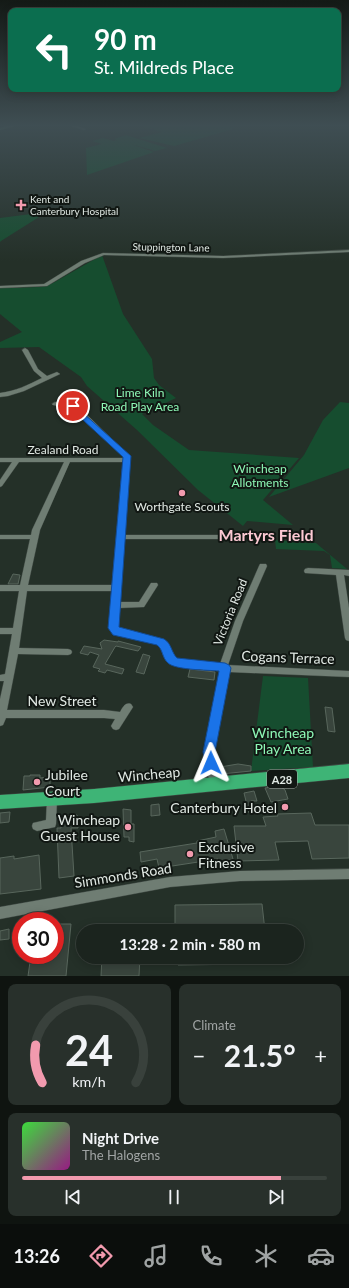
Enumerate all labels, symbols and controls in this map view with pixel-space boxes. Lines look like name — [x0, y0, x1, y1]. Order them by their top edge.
text: 90 m — [94, 22, 157, 56]
icon: left — [28, 24, 80, 76]
text: St. Mildreds Place — [94, 56, 234, 78]
place label: Kent and Canterbury Hospital — [30, 193, 118, 217]
marker: Kent and Canterbury Hospital — [15, 199, 27, 211]
street label: Stuppington Lane — [132, 240, 210, 254]
park label: Lime Kiln Road Play Area — [101, 385, 179, 414]
pin — [56, 389, 90, 423]
icon: arrive — [62, 395, 84, 417]
street label: Zealand Road — [27, 442, 99, 457]
park label: Wincheap Allotments — [231, 461, 289, 490]
marker: Worthgate Scouts — [177, 488, 187, 498]
place label: Worthgate Scouts — [135, 499, 229, 514]
district label: Martyrs Field — [219, 525, 313, 544]
street label: Victoria Road — [210, 576, 250, 648]
street label: Cogans Terrace — [241, 647, 335, 667]
street label: New Street — [28, 692, 96, 709]
park label: Wincheap Play Area — [252, 724, 314, 757]
position arrow — [190, 742, 232, 784]
street label: Wincheap — [117, 763, 181, 785]
place label: Jubilee Court — [45, 766, 88, 799]
road number: A28 — [267, 770, 297, 788]
marker: Jubilee Court — [32, 777, 42, 787]
place label: Canterbury Hotel — [170, 799, 277, 816]
marker: Canterbury Hotel — [280, 802, 290, 812]
place label: Wincheap Guest House — [40, 811, 120, 844]
marker: Wincheap Guest House — [123, 822, 133, 832]
place label: Exclusive Fitness — [198, 838, 254, 871]
marker: Exclusive Fitness — [185, 849, 195, 859]
street label: Simmonds Road — [73, 859, 173, 891]
speed limit sign: 30 — [12, 912, 64, 964]
text: 13:28 · 2 min · 580 m — [120, 935, 260, 953]
text: Climate — [193, 1017, 236, 1033]
text: 24 — [65, 1024, 113, 1074]
text: 21.5° — [224, 1037, 296, 1073]
text: − — [193, 1042, 205, 1069]
text: + — [314, 1042, 327, 1069]
text: km/h — [73, 1072, 106, 1089]
text: Night Drive — [82, 1129, 159, 1147]
text: The Halogens — [82, 1147, 160, 1163]
icon: previous — [62, 1186, 84, 1208]
icon: pause — [163, 1186, 185, 1208]
icon: next — [265, 1186, 287, 1208]
icon: directions — [87, 1242, 115, 1270]
icon: music — [142, 1242, 170, 1270]
icon: phone — [197, 1242, 225, 1270]
icon: climate — [252, 1242, 280, 1270]
icon: car — [307, 1242, 335, 1270]
text: 13:26 — [14, 1245, 60, 1267]

